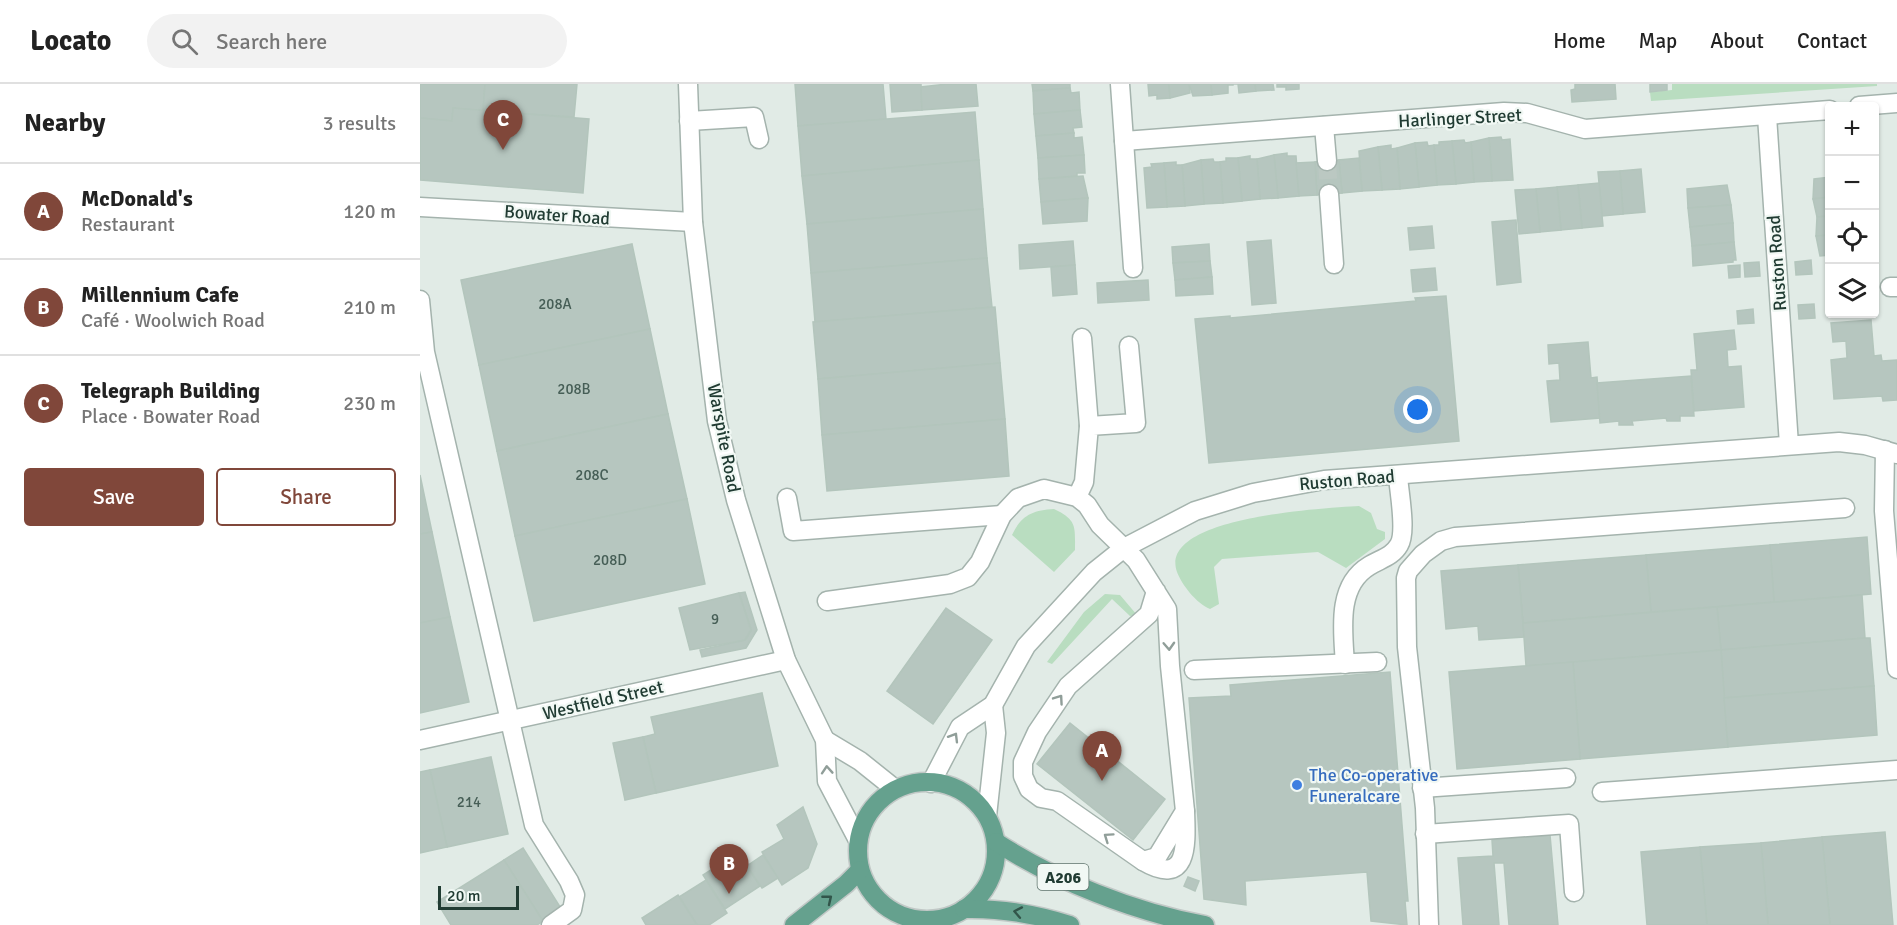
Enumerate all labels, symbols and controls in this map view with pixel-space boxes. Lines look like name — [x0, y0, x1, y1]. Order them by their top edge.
search box — [147, 14, 567, 68]
text: Locato — [30, 24, 111, 58]
icon: search — [168, 25, 201, 58]
text: Search here — [216, 28, 327, 55]
text: Home — [1553, 28, 1606, 54]
text: Map — [1639, 28, 1677, 54]
text: About — [1710, 28, 1764, 54]
text: Contact — [1797, 28, 1867, 54]
pin: C — [484, 100, 523, 150]
map controls — [1825, 102, 1879, 318]
button: + — [1825, 102, 1879, 156]
street label: Harlinger Street — [1398, 104, 1522, 132]
text: Nearby — [24, 107, 105, 139]
text: 3 results — [323, 111, 396, 136]
button: − — [1825, 156, 1879, 210]
text: McDonald's — [81, 185, 193, 212]
text: A — [37, 199, 50, 224]
text: 120 m — [343, 199, 396, 224]
street label: Bowater Road — [503, 200, 611, 230]
button: locate — [1825, 210, 1879, 264]
text: Restaurant — [81, 212, 175, 237]
street label: Ruston Road — [1763, 214, 1791, 312]
button: layers — [1825, 264, 1879, 318]
text: Millennium Cafe — [81, 281, 239, 308]
text: B — [37, 295, 50, 320]
text: 210 m — [343, 295, 396, 320]
house number: 208A — [538, 295, 572, 313]
text: Café · Woolwich Road — [81, 308, 265, 333]
text: Telegraph Building — [81, 377, 260, 404]
house number: 208B — [557, 380, 591, 398]
street label: Warspite Road — [703, 382, 745, 494]
text: C — [37, 391, 50, 416]
text: 230 m — [343, 391, 396, 416]
your location — [1403, 395, 1432, 424]
text: Place · Bowater Road — [81, 404, 260, 429]
street label: Ruston Road — [1298, 465, 1396, 495]
house number: 208C — [575, 466, 609, 484]
button: Save — [24, 468, 204, 526]
button: Share — [216, 468, 396, 526]
house number: 208D — [593, 551, 627, 569]
house number: 9 — [711, 610, 719, 628]
one-way arrow — [1162, 641, 1175, 650]
street label: Westfield Street — [541, 675, 665, 725]
one-way arrow — [1052, 694, 1063, 705]
pin: A — [1082, 732, 1122, 781]
one-way arrow — [947, 733, 959, 743]
place label: The Co-operative Funeralcare — [1309, 764, 1438, 807]
one-way arrow — [820, 765, 833, 774]
marker: The Co-operative Funeralcare — [1290, 778, 1304, 792]
house number: 214 — [457, 793, 481, 811]
one-way arrow — [1104, 833, 1115, 844]
pin: B — [710, 844, 748, 894]
road number: A206 — [1038, 864, 1088, 890]
scale bar — [438, 883, 519, 910]
text: 20 m — [447, 886, 481, 906]
one-way arrow — [821, 895, 832, 906]
one-way arrow — [1013, 906, 1023, 919]

